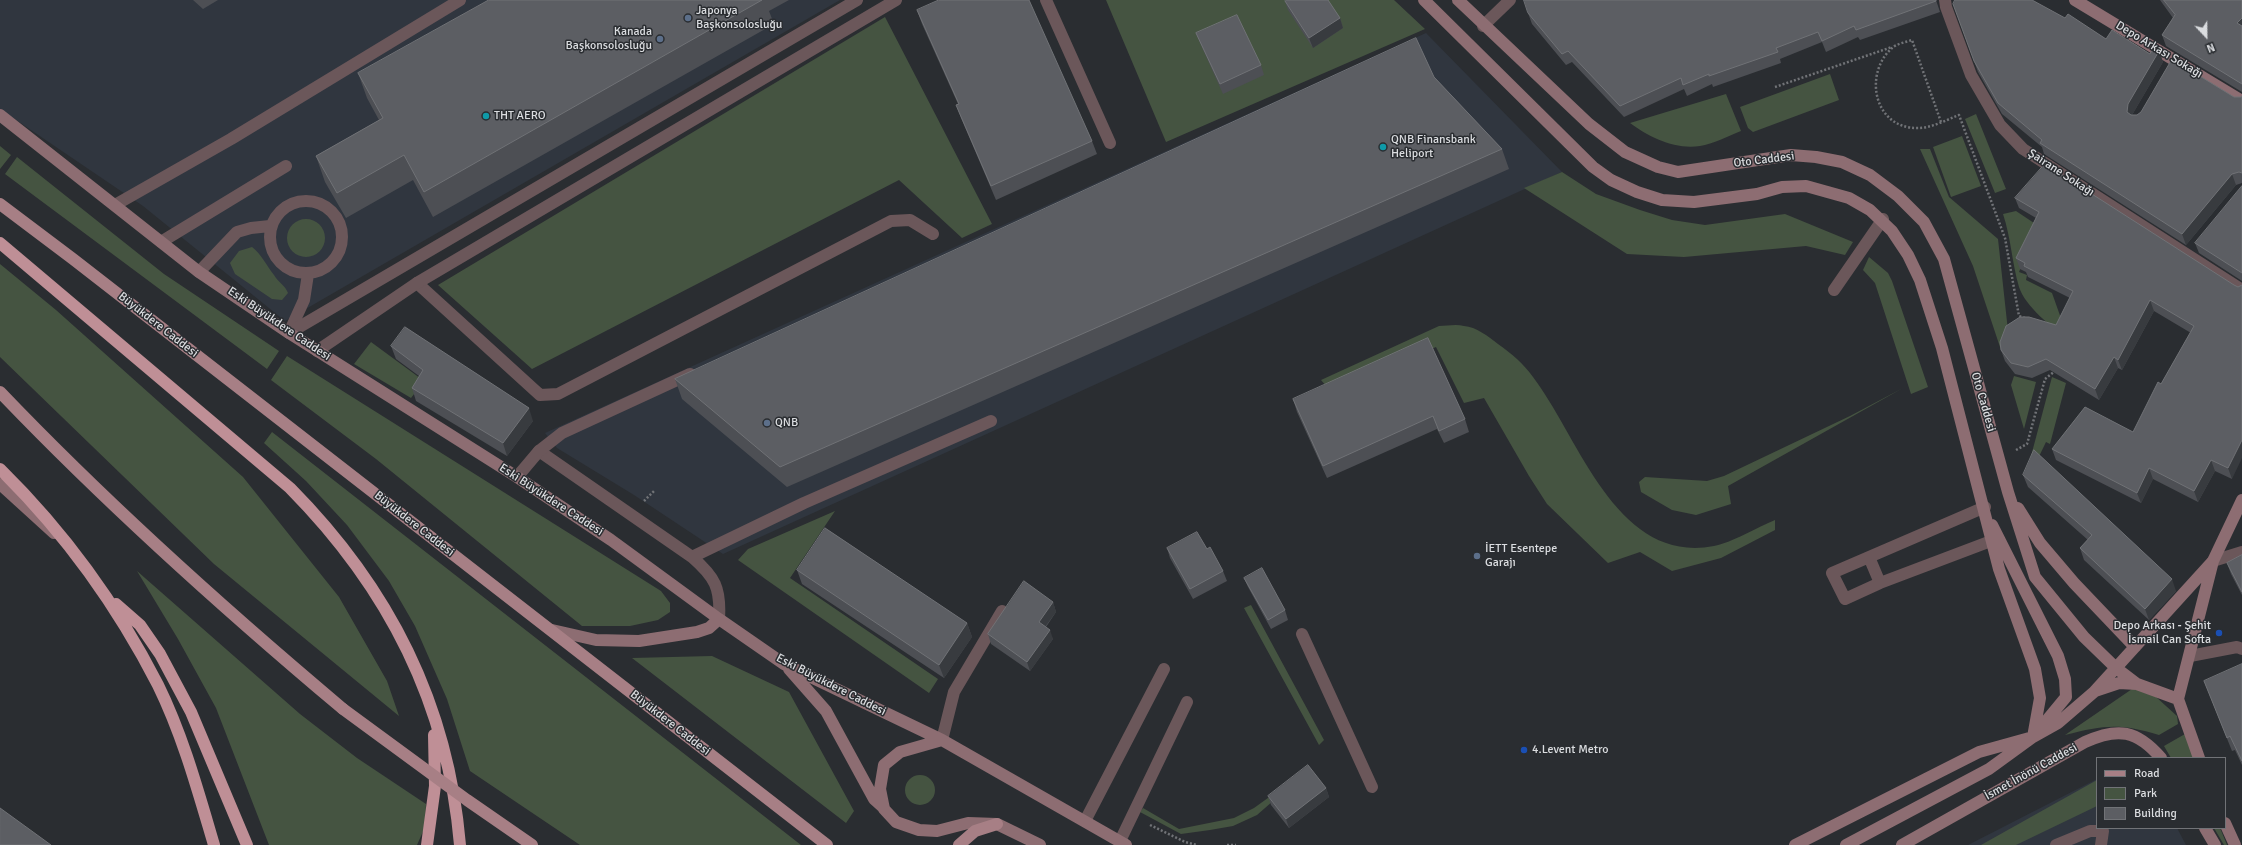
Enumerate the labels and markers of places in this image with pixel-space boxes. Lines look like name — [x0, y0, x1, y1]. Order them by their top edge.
place label: Japonya Başkonsolosluğu — [696, 4, 782, 32]
marker: Japonya Başkonsolosluğu — [683, 13, 693, 23]
place label: Kanada Başkonsolosluğu — [566, 25, 652, 53]
marker: Kanada Başkonsolosluğu — [655, 34, 665, 44]
place label: THT AERO — [494, 109, 546, 123]
marker: THT AERO — [481, 111, 491, 121]
place label: QNB Finansbank Heliport — [1391, 133, 1476, 161]
marker: QNB Finansbank Heliport — [1378, 142, 1388, 152]
place label: QNB — [775, 416, 798, 430]
marker: QNB — [762, 418, 772, 428]
place label: İETT Esentepe Garajı — [1485, 542, 1557, 570]
marker: İETT Esentepe Garajı — [1472, 551, 1482, 561]
place label: Depo Arkası - Şehit İsmail Can Softa — [2114, 619, 2211, 647]
marker: Depo Arkası - Şehit İsmail Can Softa — [2214, 628, 2224, 638]
place label: 4.Levent Metro — [1532, 743, 1608, 757]
marker: 4.Levent Metro — [1519, 745, 1529, 755]

